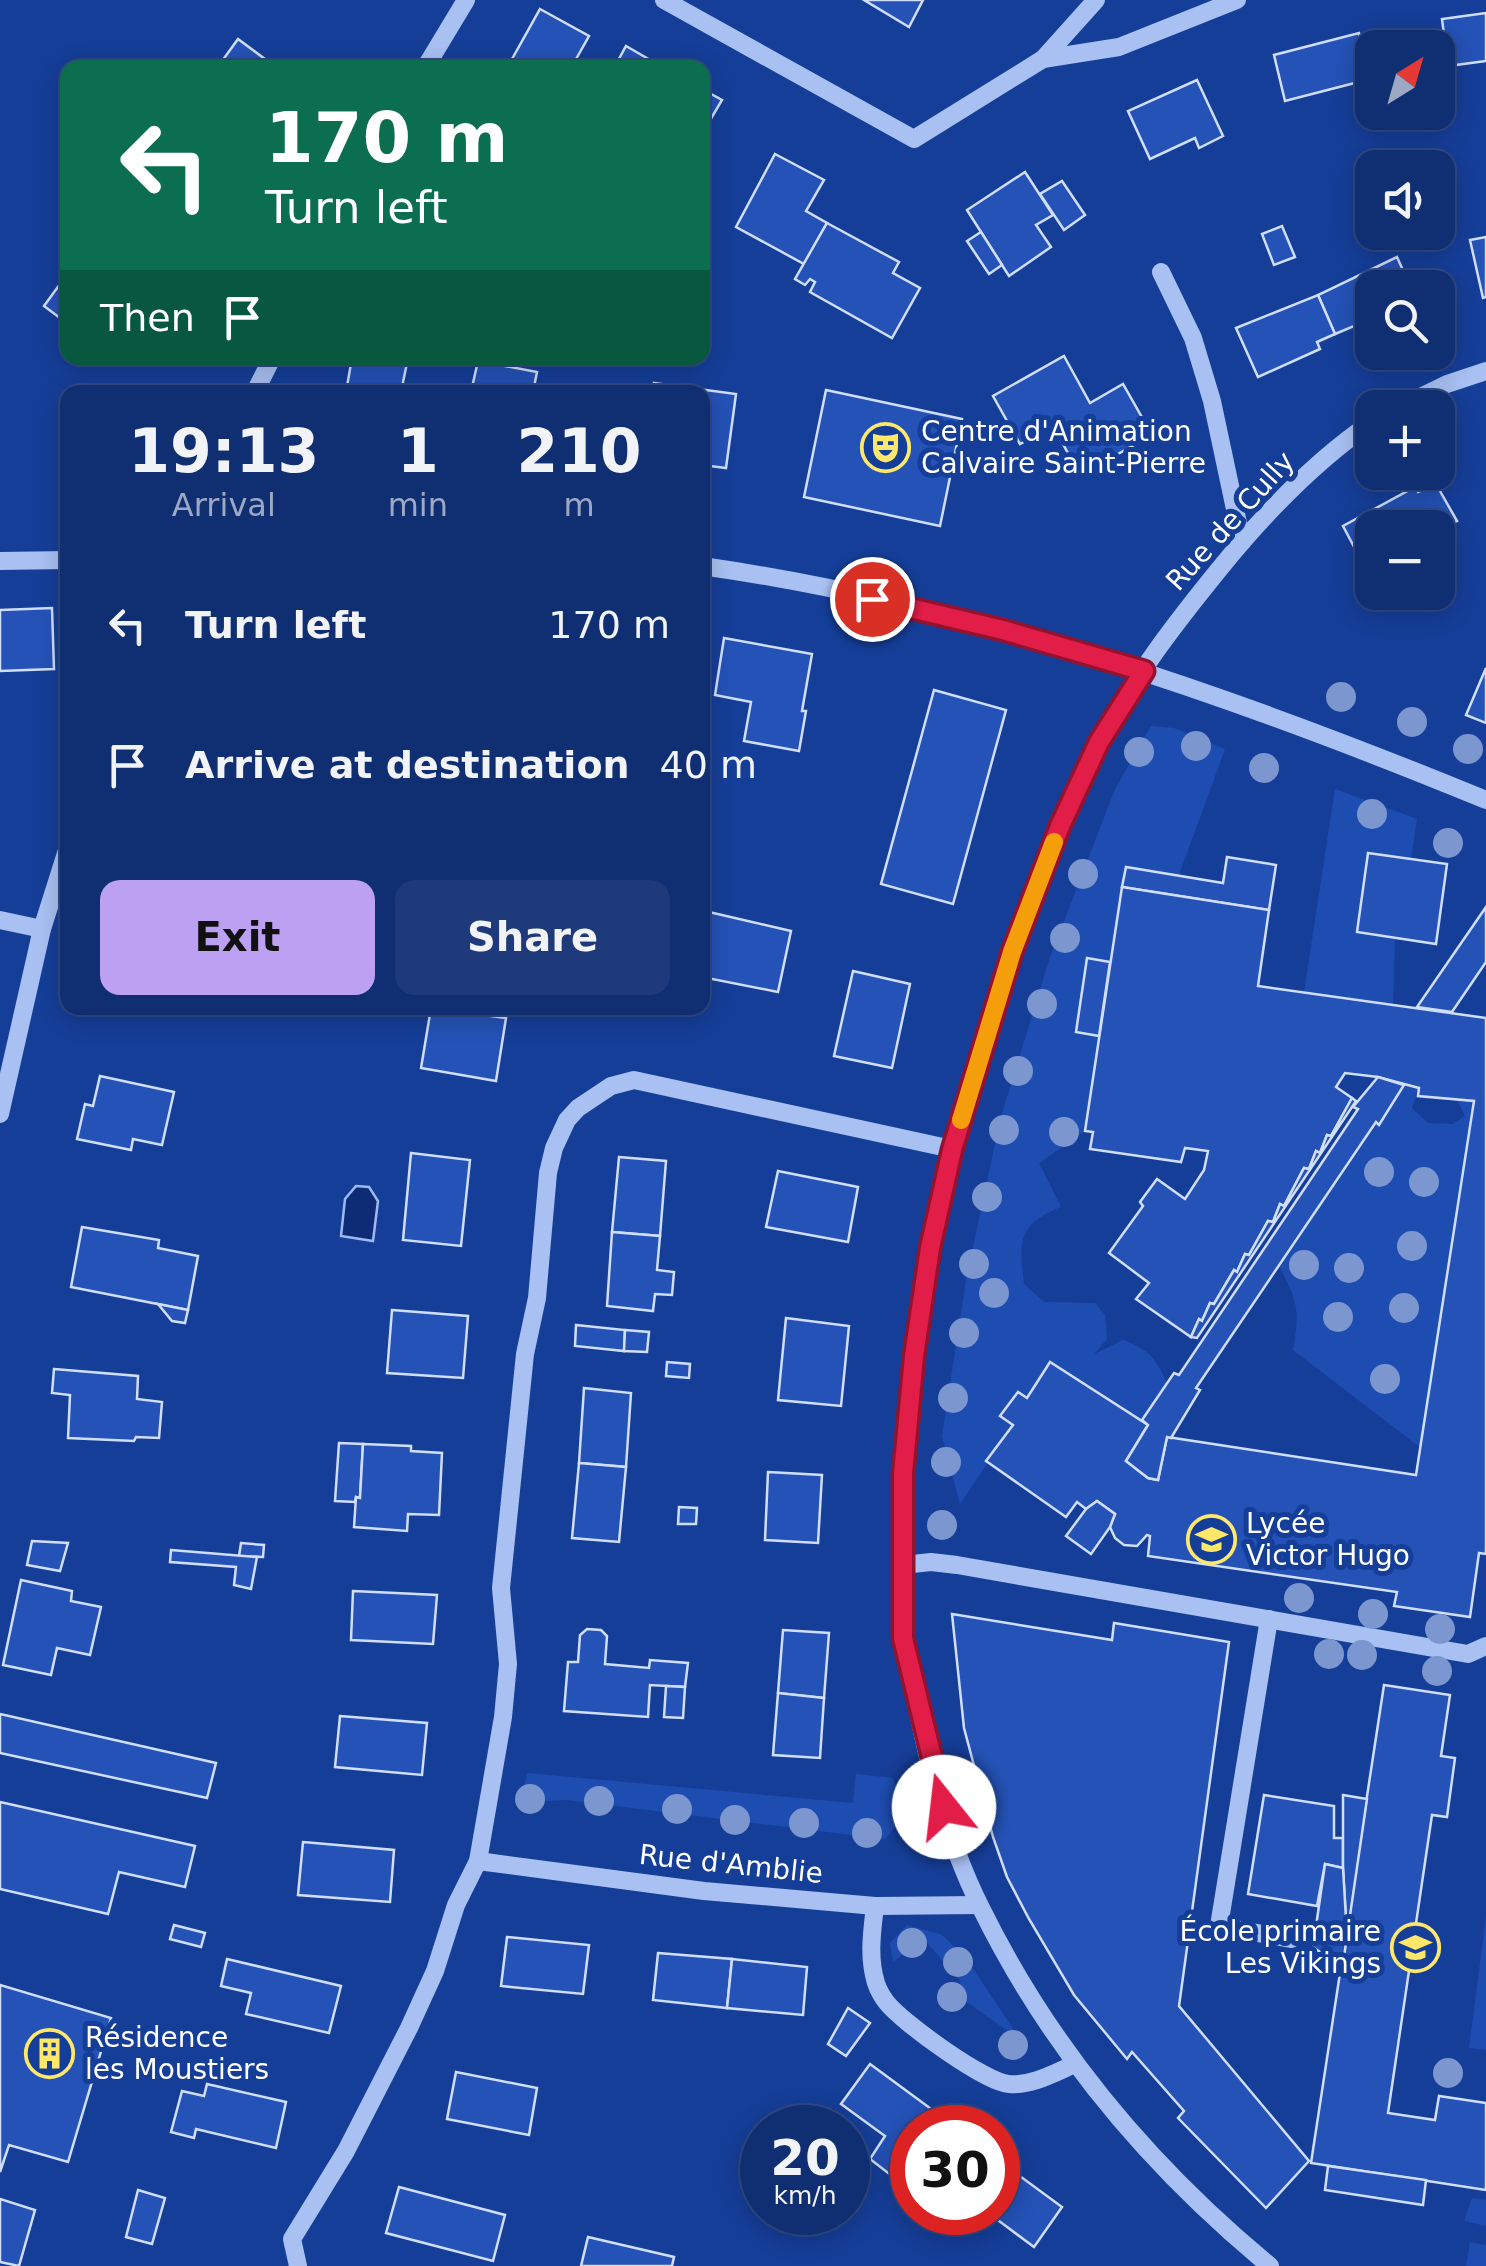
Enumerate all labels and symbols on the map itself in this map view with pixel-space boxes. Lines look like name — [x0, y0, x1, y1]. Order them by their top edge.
north arrow — [1355, 30, 1455, 130]
place label: Centre d'Animation Calvaire Saint-Pierre — [921, 415, 1206, 480]
theatre icon: Centre d'Animation Calvaire Saint-Pierre — [860, 421, 912, 473]
street label: Rue de Cully — [1159, 445, 1301, 597]
pin — [830, 557, 915, 642]
place label: Lycée Victor Hugo — [1246, 1507, 1410, 1572]
school or university icon: Lycée Victor Hugo — [1185, 1513, 1237, 1565]
position arrow — [892, 1755, 996, 1859]
street label: Rue d'Amblie — [638, 1838, 824, 1890]
place label: École primaire Les Vikings — [1179, 1914, 1381, 1980]
school or university icon: École primaire Les Vikings — [1390, 1921, 1442, 1973]
place label: Résidence les Moustiers — [85, 2021, 269, 2086]
building icon: Résidence les Moustiers — [24, 2027, 76, 2079]
speed limit sign: 30 — [890, 2105, 1020, 2235]

